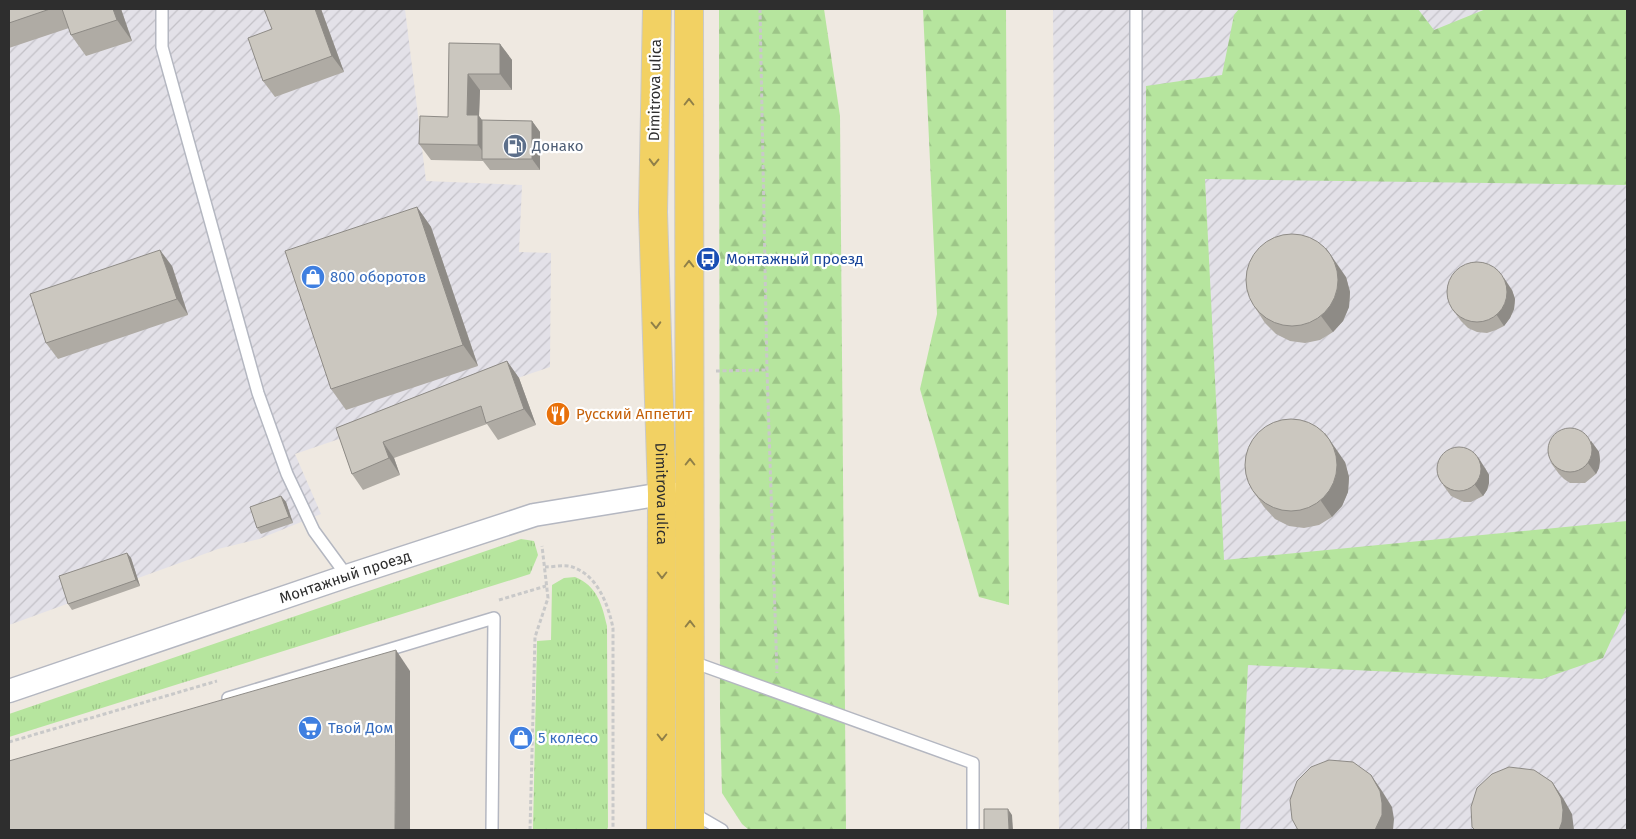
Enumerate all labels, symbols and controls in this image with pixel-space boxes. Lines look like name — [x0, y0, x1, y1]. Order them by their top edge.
street label: Dimitrova ulica — [645, 39, 665, 141]
one-way arrow — [684, 97, 694, 105]
fuel station icon: Донако — [502, 133, 528, 159]
place label: Донако — [531, 137, 583, 155]
one-way arrow — [648, 159, 659, 167]
bus stop icon: Монтажный проезд — [695, 246, 721, 272]
place label: Монтажный проезд — [726, 250, 863, 268]
one-way arrow — [684, 260, 694, 268]
shop icon: 800 оборотов — [300, 264, 326, 290]
place label: 800 оборотов — [330, 268, 426, 286]
one-way arrow — [651, 322, 661, 329]
restaurant icon: Русский Аппетит — [545, 401, 571, 427]
place label: Русский Аппетит — [576, 405, 693, 423]
street label: Dimitrova ulica — [651, 442, 671, 545]
one-way arrow — [685, 457, 695, 465]
street label: Монтажный проезд — [277, 547, 413, 607]
one-way arrow — [657, 572, 667, 579]
one-way arrow — [685, 620, 695, 628]
supermarket icon: Твой Дом — [297, 715, 323, 741]
place label: Твой Дом — [328, 719, 393, 737]
shop icon: 5 колесо — [508, 725, 534, 751]
place label: 5 колесо — [538, 729, 598, 747]
one-way arrow — [656, 734, 667, 742]

